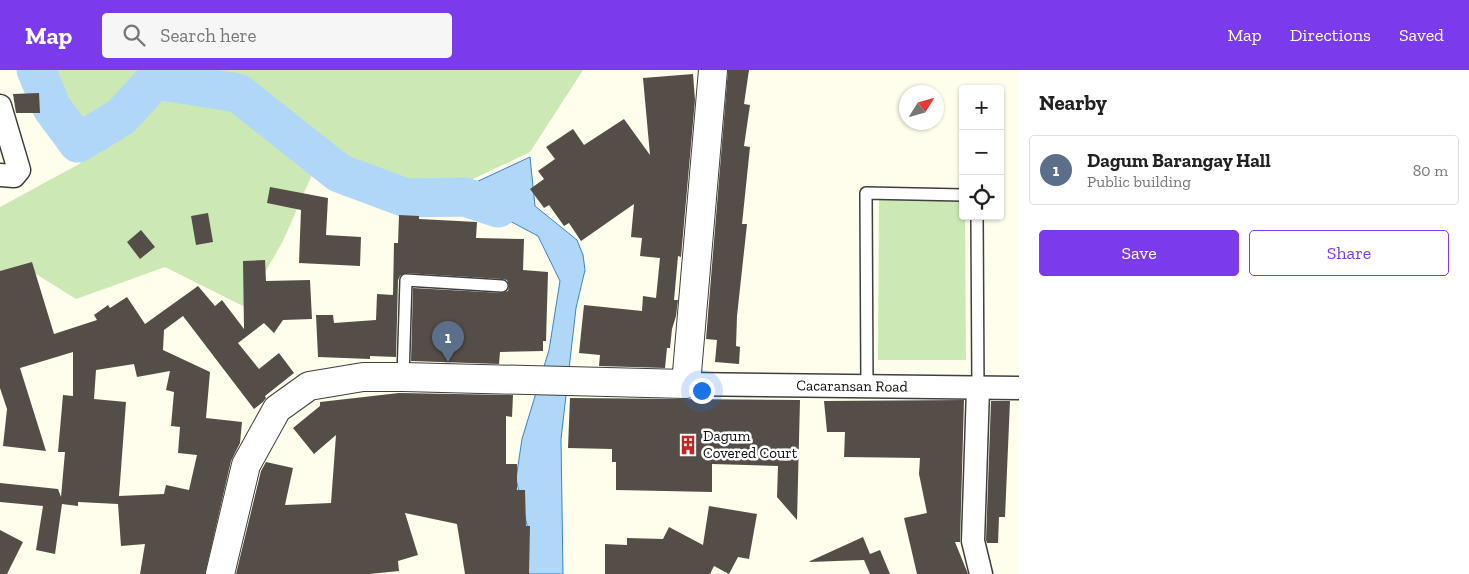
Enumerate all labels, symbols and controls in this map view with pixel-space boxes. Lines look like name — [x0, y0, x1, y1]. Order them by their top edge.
search box — [102, 13, 452, 58]
text: Map — [25, 21, 72, 50]
icon: search — [120, 21, 148, 49]
text: Search here — [160, 24, 257, 47]
text: Map — [1227, 24, 1262, 46]
text: Directions — [1290, 24, 1371, 46]
text: Saved — [1399, 24, 1444, 46]
north arrow — [899, 85, 944, 130]
map controls — [959, 85, 1004, 220]
button: + — [959, 85, 1004, 130]
text: Nearby — [1039, 90, 1107, 115]
button: − — [959, 130, 1004, 175]
text: Dagum Barangay Hall — [1087, 149, 1271, 172]
text: 1 — [1053, 161, 1059, 180]
text: 80 m — [1413, 161, 1448, 180]
text: Public building — [1087, 172, 1191, 191]
button: locate — [959, 175, 1004, 220]
button: Save — [1039, 230, 1239, 276]
button: Share — [1249, 230, 1449, 276]
pin: 1 — [432, 321, 464, 362]
street label: Cacaransan Road — [796, 376, 909, 396]
your location — [689, 378, 715, 404]
place label: Dagum Covered Court — [703, 427, 798, 462]
building icon: Dagum Covered Court — [677, 434, 699, 456]

